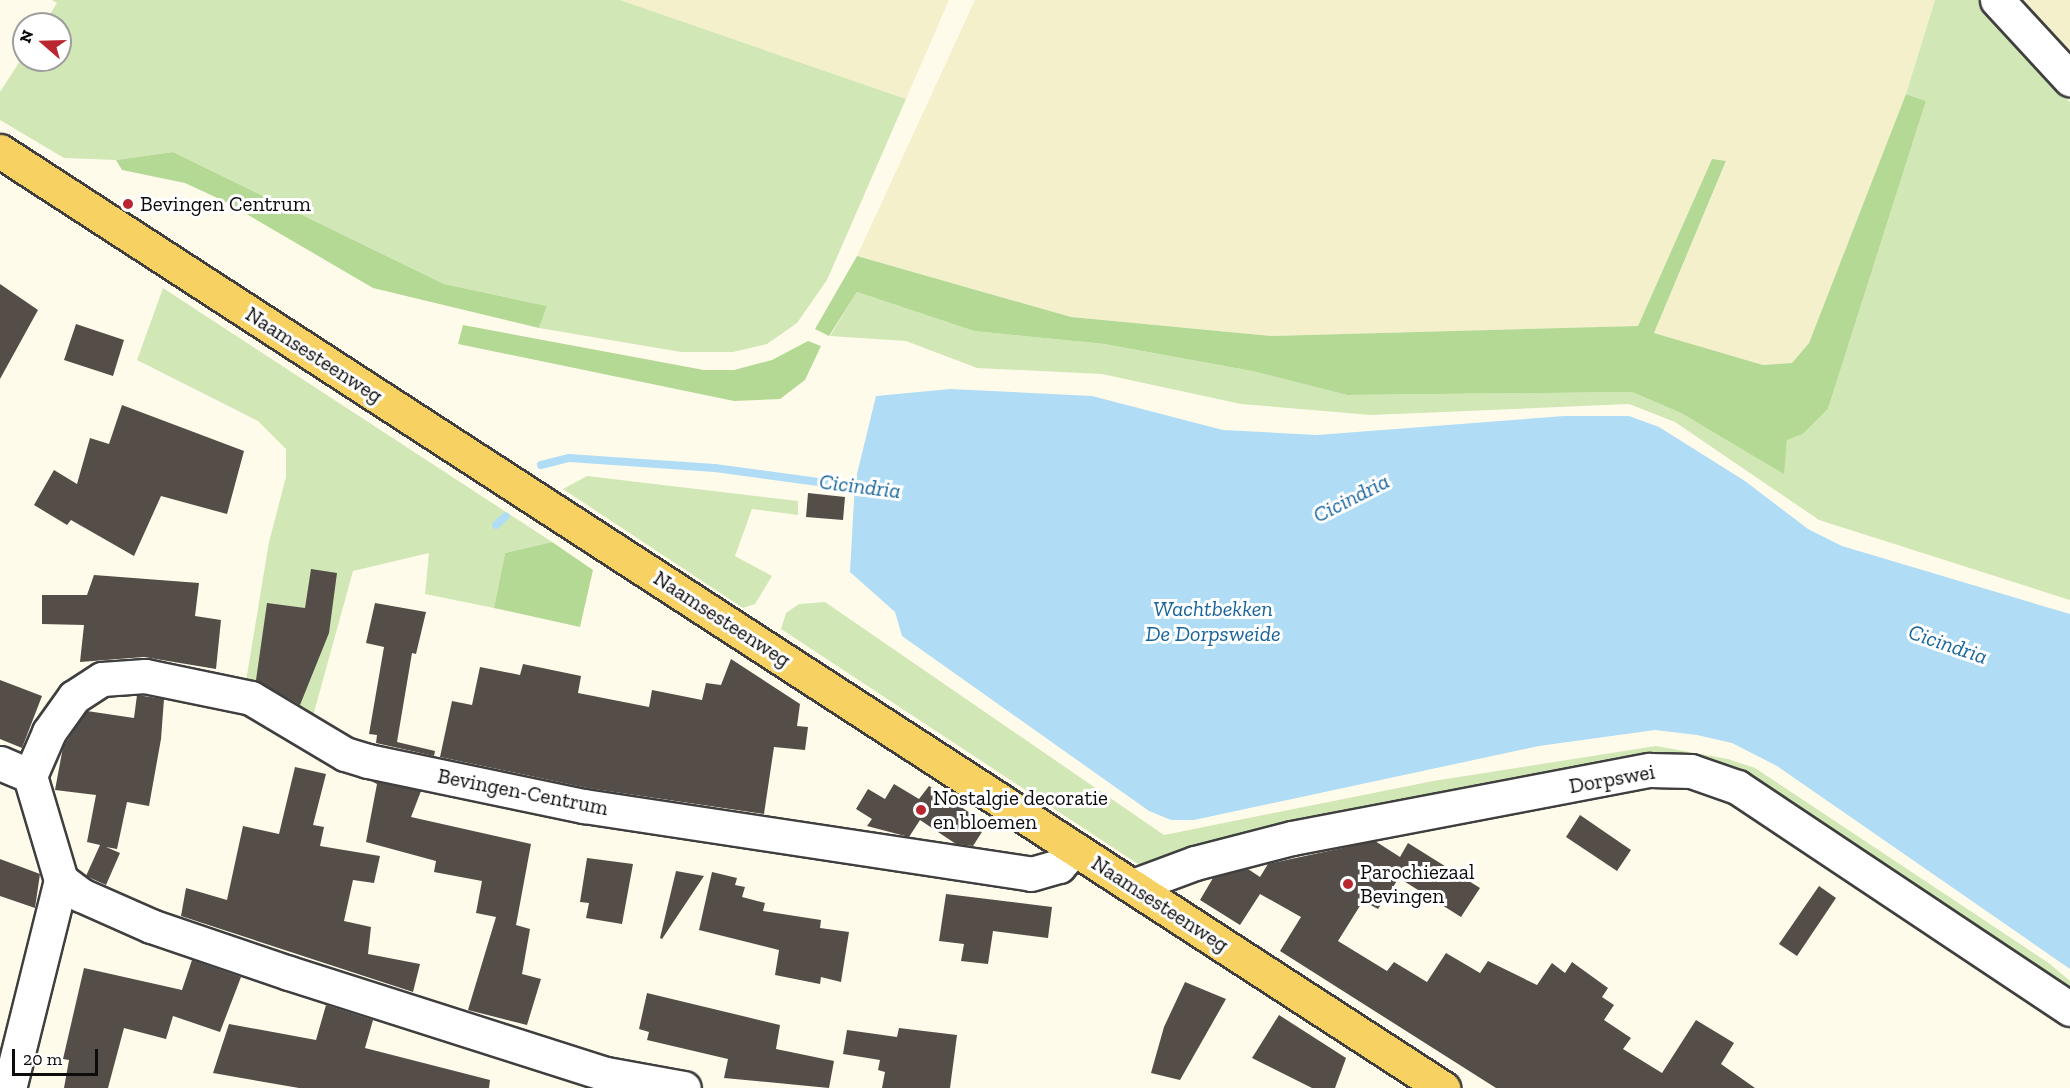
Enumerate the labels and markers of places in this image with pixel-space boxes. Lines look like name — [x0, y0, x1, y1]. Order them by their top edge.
place label: Bevingen Centrum — [140, 191, 311, 217]
marker: Bevingen Centrum — [121, 197, 135, 211]
place label: Nostalgie decoratie en bloemen — [933, 785, 1108, 835]
marker: Nostalgie decoratie en bloemen — [914, 803, 928, 817]
place label: Parochiezaal Bevingen — [1360, 859, 1474, 909]
marker: Parochiezaal Bevingen — [1341, 877, 1355, 891]

